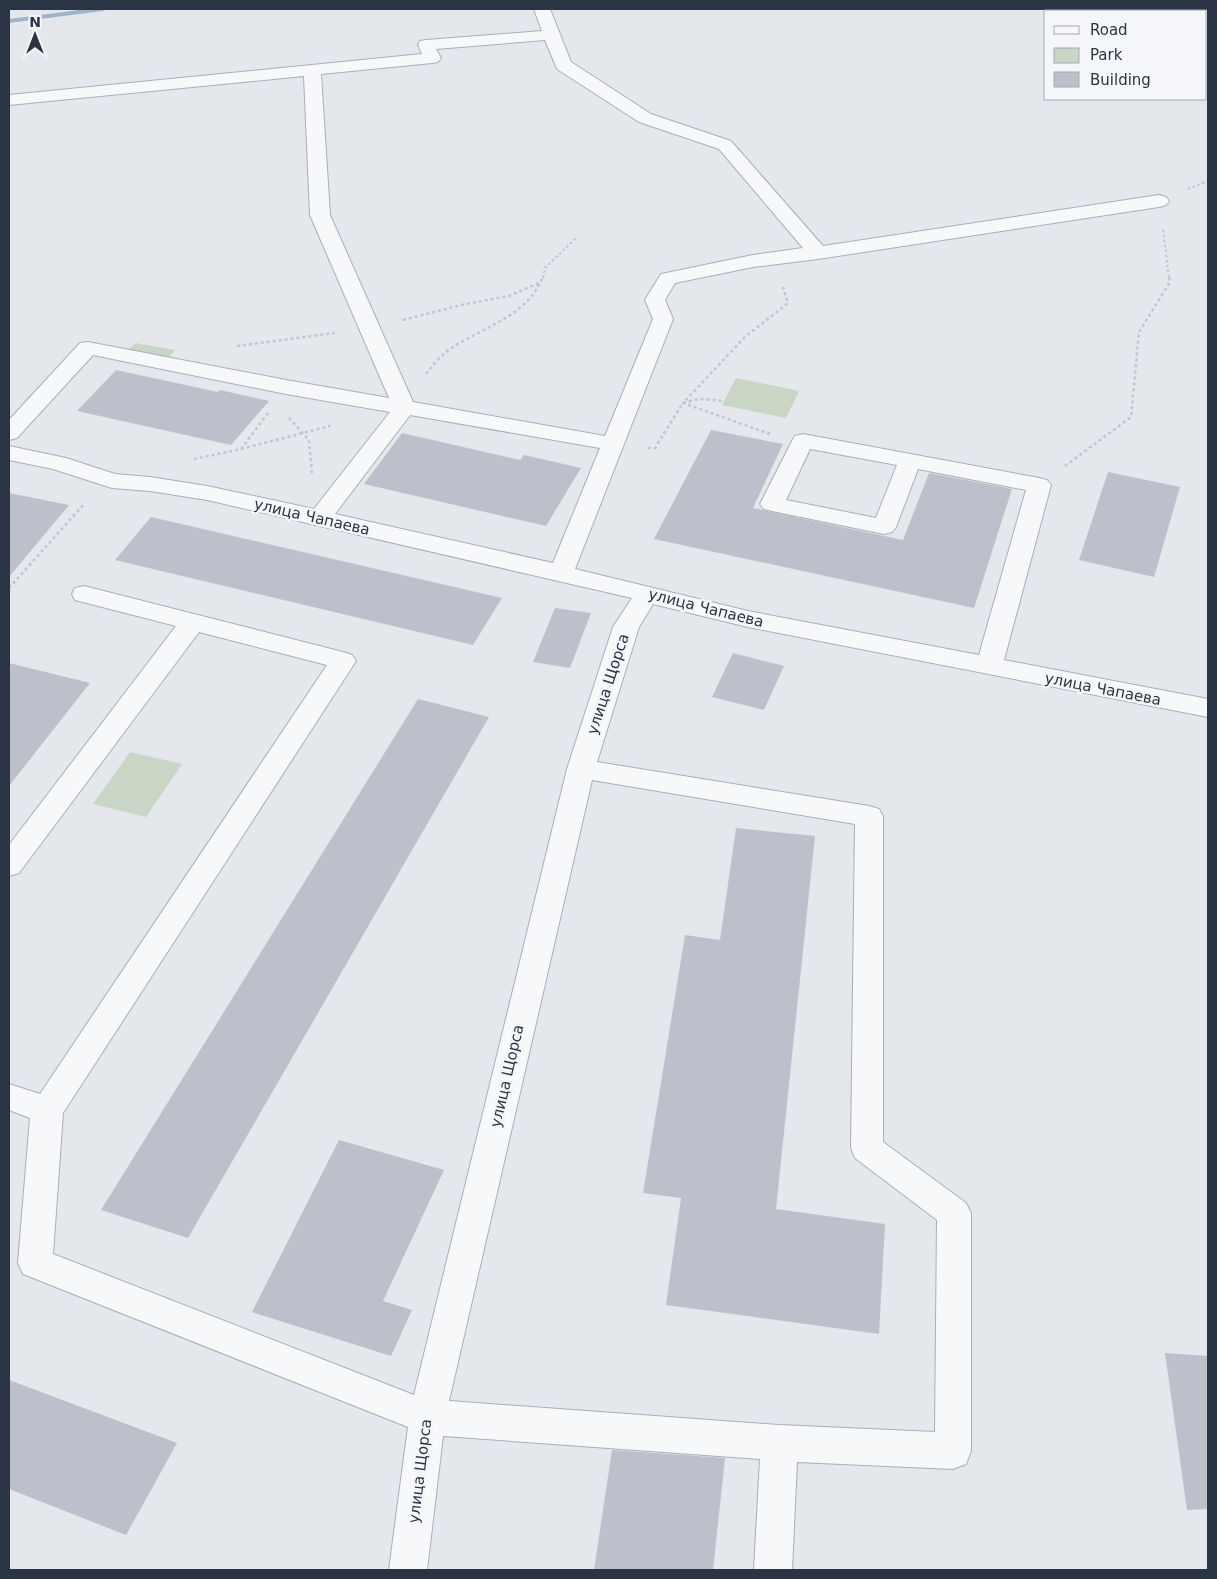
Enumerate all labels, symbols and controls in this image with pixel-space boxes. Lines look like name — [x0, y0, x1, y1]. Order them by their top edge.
north arrow — [10, 10, 60, 60]
legend — [1044, 10, 1207, 100]
text: N — [29, 14, 41, 30]
text: Road — [1090, 21, 1128, 39]
text: Park — [1090, 46, 1123, 64]
text: Building — [1090, 71, 1151, 89]
street label: улица Чапаева — [252, 495, 372, 539]
street label: улица Чапаева — [647, 585, 765, 631]
street label: улица Щорса — [583, 631, 633, 737]
street label: улица Чапаева — [1043, 669, 1163, 709]
street label: улица Щорса — [486, 1023, 528, 1129]
street label: улица Щорса — [405, 1418, 435, 1524]

